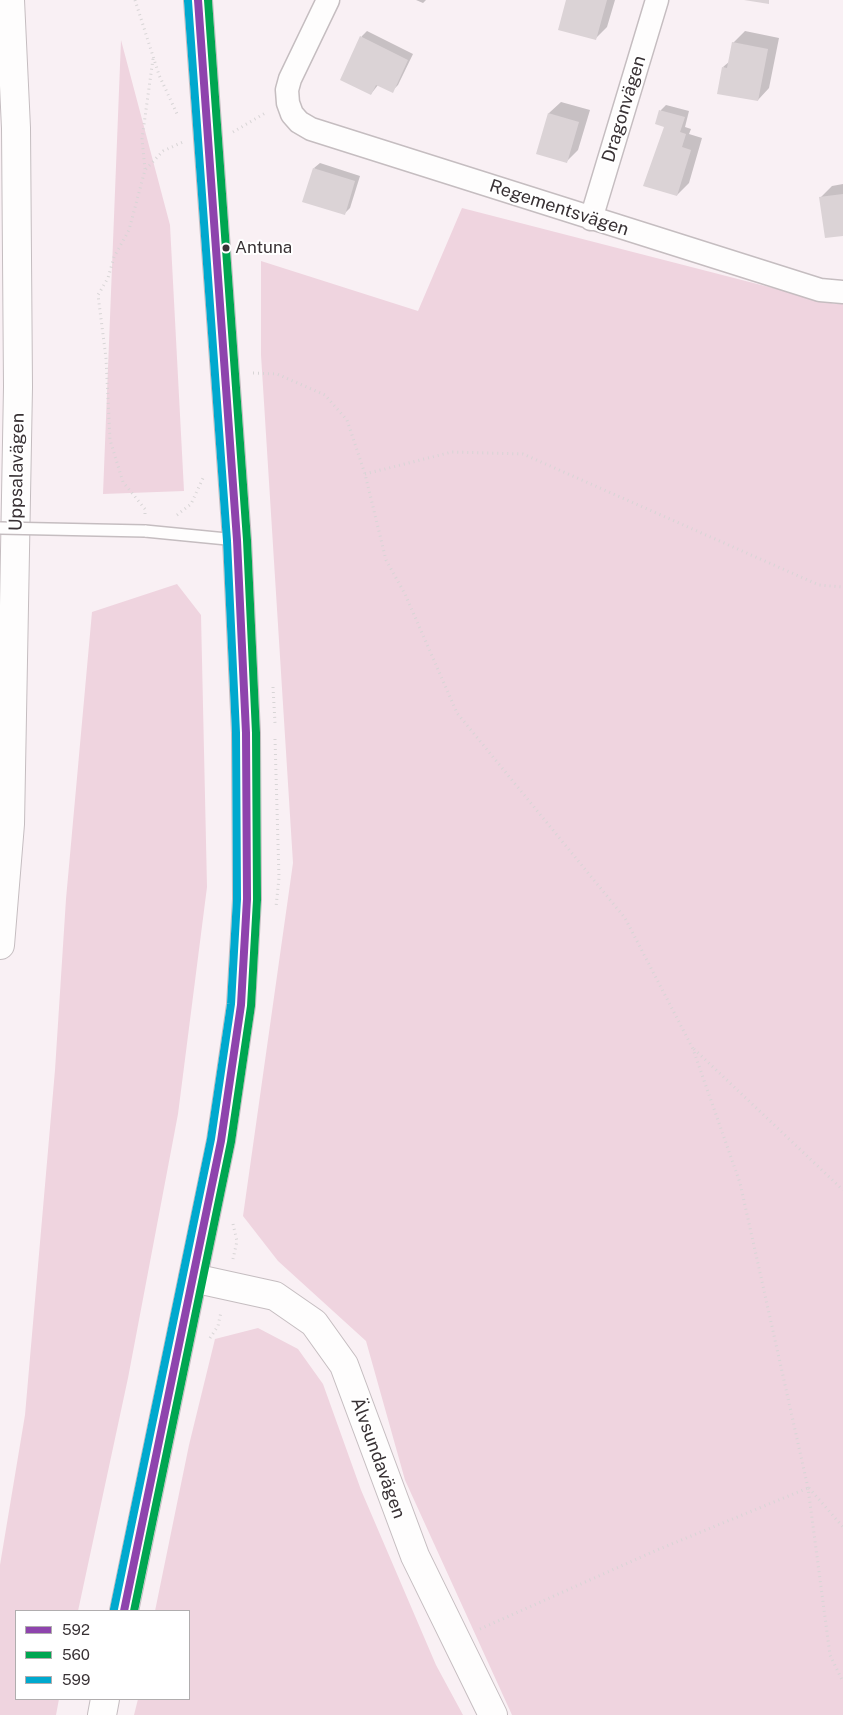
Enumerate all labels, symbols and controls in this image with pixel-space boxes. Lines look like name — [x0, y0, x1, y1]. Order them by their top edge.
street label: Dragonvägen — [597, 53, 651, 165]
street label: Regementsvägen — [487, 175, 631, 241]
place label: Antuna — [235, 238, 292, 258]
marker: Antuna — [221, 243, 231, 253]
street label: Uppsalavägen — [5, 413, 29, 531]
street label: Älvsundavägen — [346, 1394, 410, 1522]
legend — [15, 1610, 190, 1700]
text: 592 — [62, 1621, 90, 1638]
text: 560 — [62, 1646, 90, 1663]
text: 599 — [62, 1671, 90, 1688]

